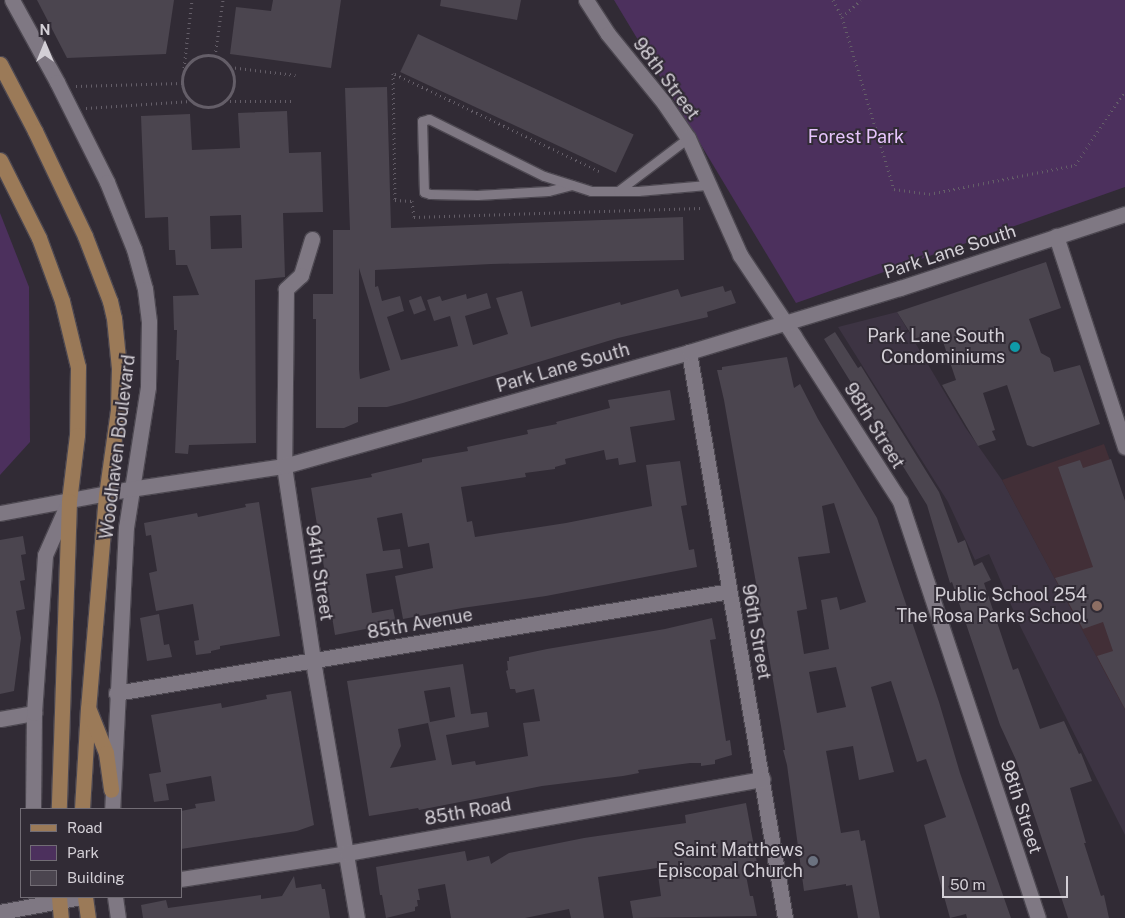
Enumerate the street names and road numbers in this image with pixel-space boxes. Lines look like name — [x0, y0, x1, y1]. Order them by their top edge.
street label: 98th Street — [628, 34, 704, 124]
street label: Park Lane South — [881, 220, 1019, 284]
street label: Park Lane South — [494, 339, 632, 397]
street label: Woodhaven Boulevard — [96, 354, 140, 540]
street label: 98th Street — [839, 379, 909, 473]
street label: 94th Street — [301, 523, 337, 623]
street label: 96th Street — [737, 583, 775, 681]
street label: 85th Avenue — [366, 604, 474, 644]
street label: 98th Street — [996, 757, 1046, 857]
street label: 85th Road — [423, 794, 513, 830]

